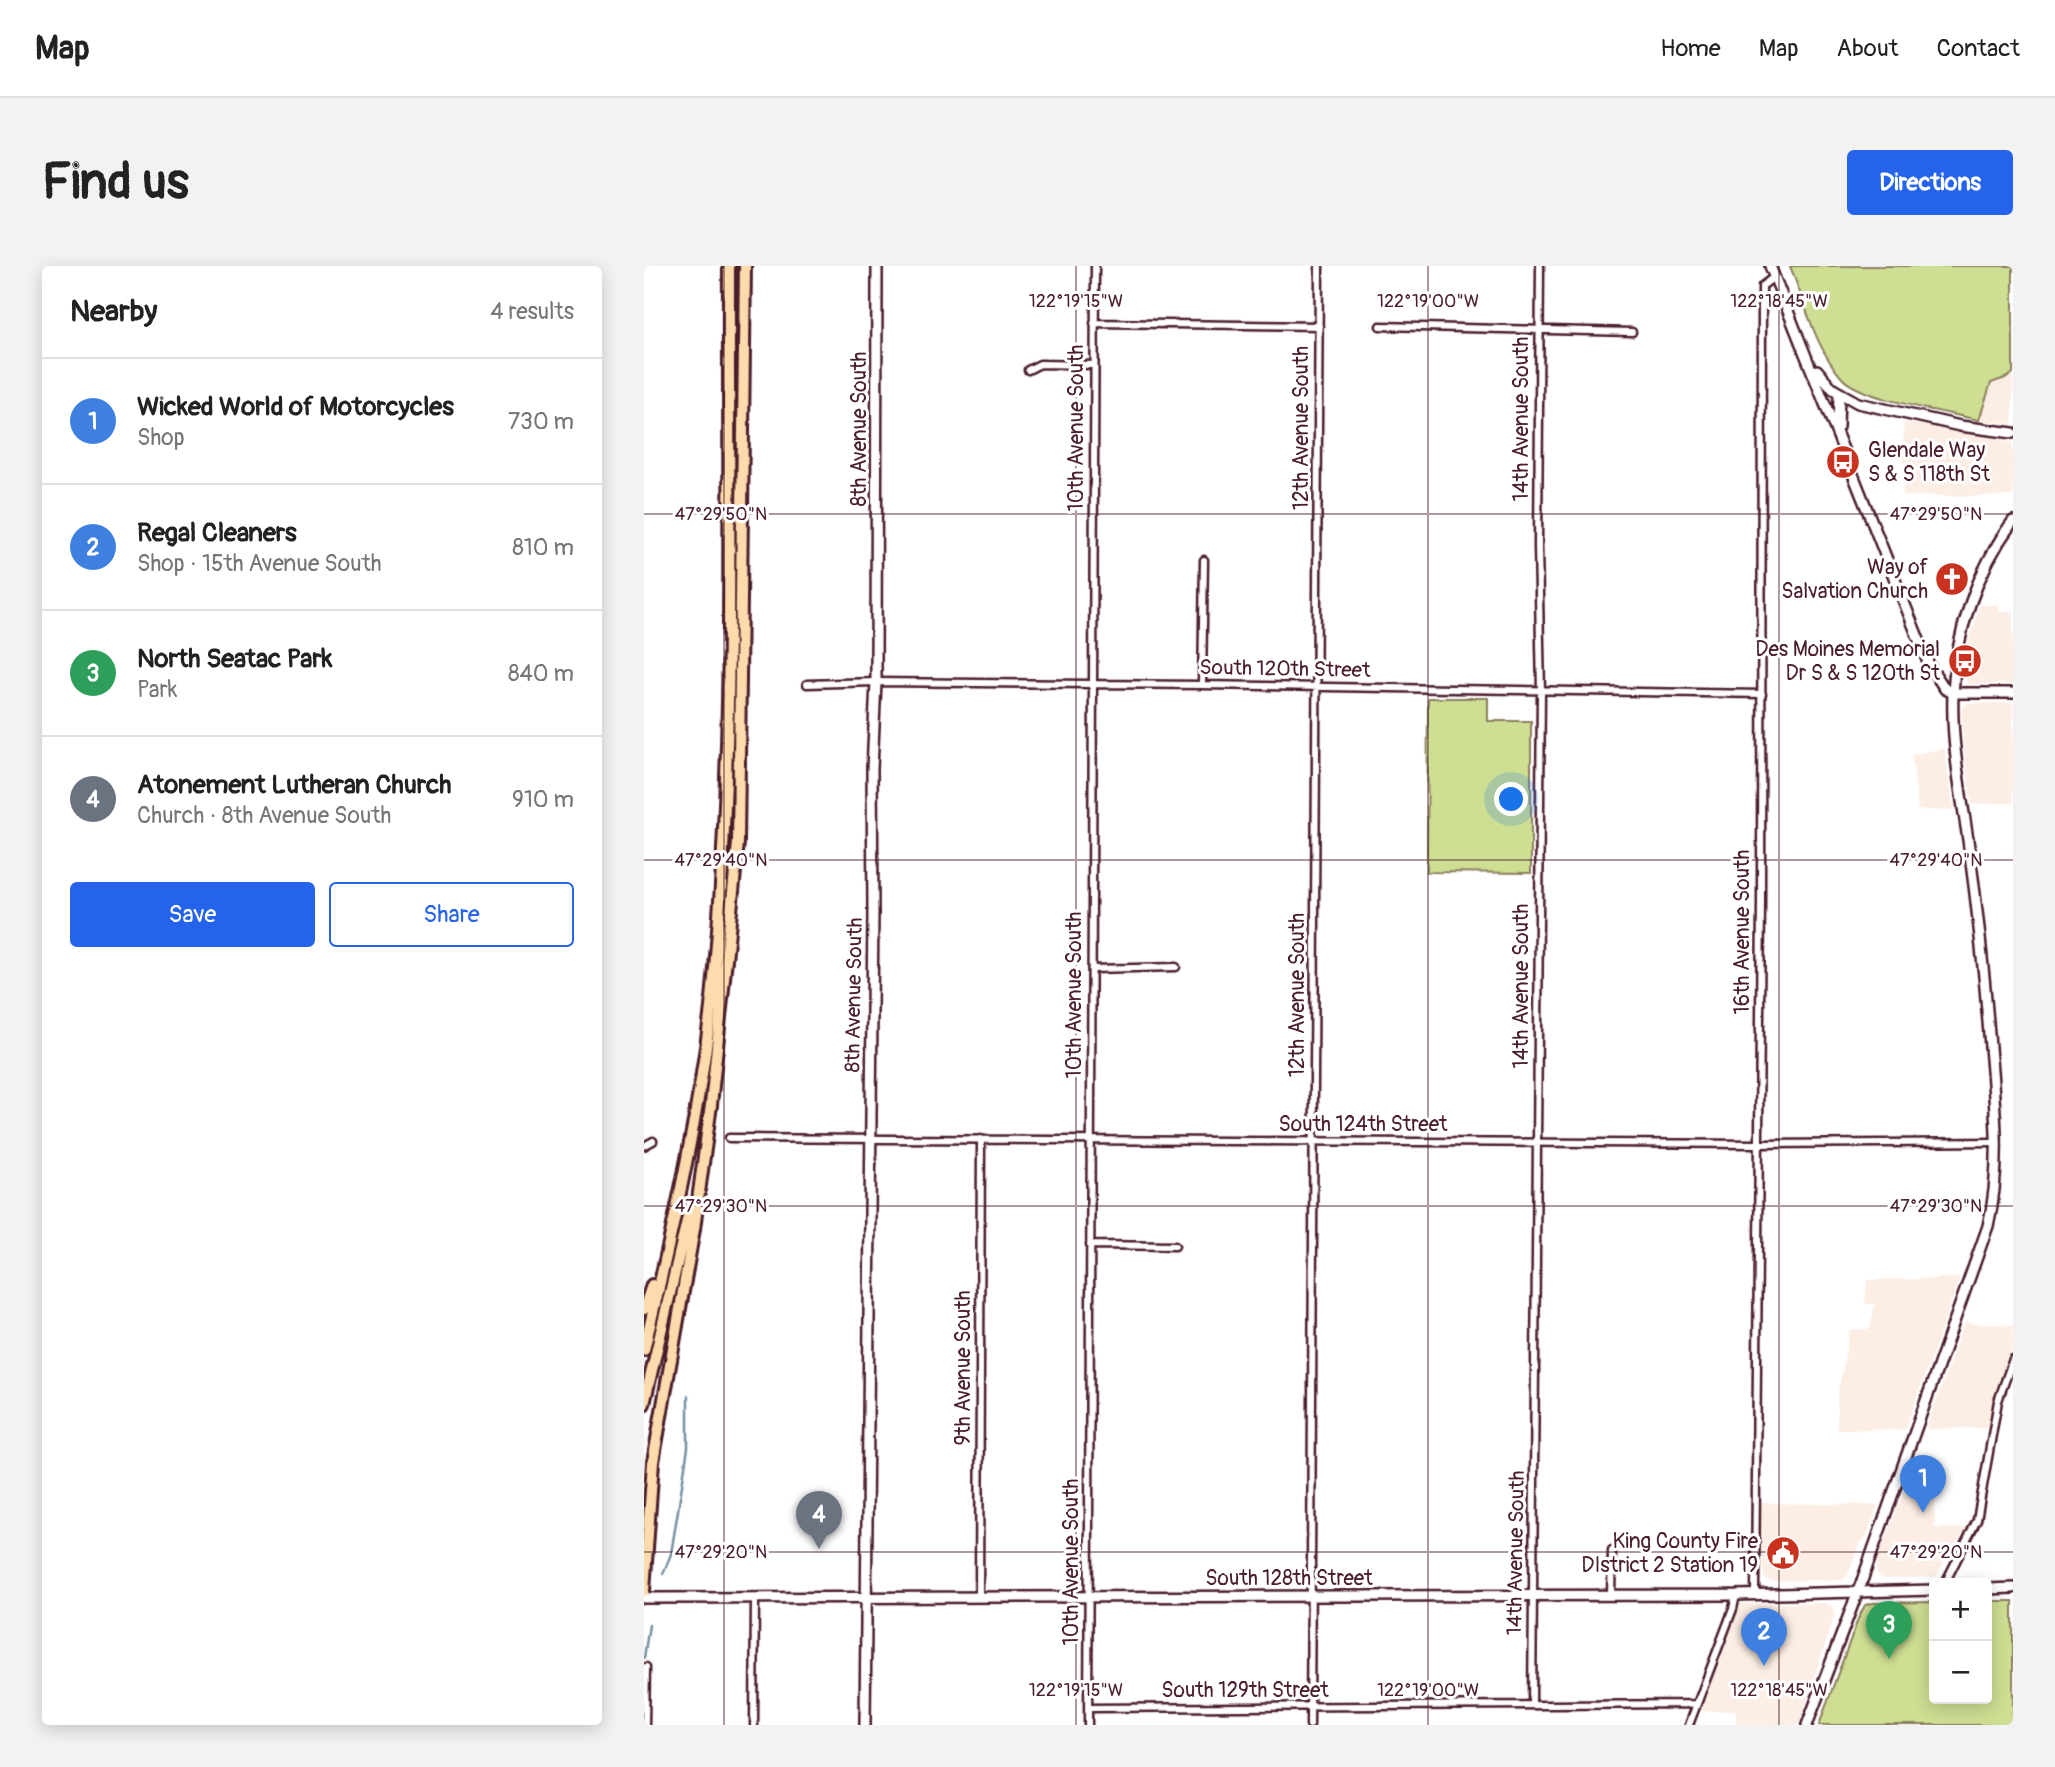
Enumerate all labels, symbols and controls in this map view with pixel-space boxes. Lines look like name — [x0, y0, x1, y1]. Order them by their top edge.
text: Map — [35, 28, 90, 69]
text: Home — [1660, 34, 1721, 63]
text: Map — [1759, 34, 1799, 63]
text: About — [1837, 34, 1899, 63]
text: Contact — [1937, 34, 2020, 63]
button: Directions — [1847, 150, 2013, 215]
text: Find us — [42, 152, 189, 213]
text: 122°19'15"W — [1029, 290, 1123, 313]
text: 122°19'00"W — [1377, 290, 1479, 313]
text: 122°18'45"W — [1730, 290, 1828, 313]
text: Nearby — [70, 293, 157, 330]
text: 4 results — [490, 297, 574, 326]
street label: 14th Avenue South — [1508, 337, 1535, 501]
street label: 10th Avenue South — [1063, 345, 1090, 511]
street label: 12th Avenue South — [1288, 346, 1315, 510]
street label: 8th Avenue South — [846, 352, 873, 506]
text: Wicked World of Motorcycles — [137, 391, 454, 423]
text: 1 — [89, 407, 98, 436]
text: 730 m — [508, 407, 574, 436]
text: Shop — [137, 423, 185, 452]
place label: Glendale Way S & S 118th St — [1868, 437, 1990, 488]
bus stop icon: Glendale Way S & S 118th St — [1824, 443, 1862, 481]
text: 47°29'50"N — [675, 503, 767, 526]
text: 47°29'50"N — [1890, 503, 1982, 526]
text: Regal Cleaners — [137, 517, 297, 549]
text: 2 — [87, 533, 99, 562]
text: 810 m — [512, 533, 574, 562]
text: Shop · 15th Avenue South — [137, 549, 382, 578]
place label: Way of Salvation Church — [1781, 554, 1928, 605]
church icon: Way of Salvation Church — [1933, 560, 1971, 598]
place label: Des Moines Memorial Dr S & S 120th St — [1755, 636, 1941, 687]
bus stop icon: Des Moines Memorial Dr S & S 120th St — [1946, 642, 1984, 680]
text: North Seatac Park — [137, 643, 332, 675]
street label: South 120th Street — [1199, 654, 1371, 684]
text: 3 — [87, 659, 99, 688]
text: 840 m — [508, 659, 574, 688]
text: Park — [137, 675, 177, 704]
text: Atonement Lutheran Church — [137, 769, 451, 801]
your location — [1494, 782, 1528, 816]
text: 4 — [86, 785, 100, 814]
text: 910 m — [512, 785, 574, 814]
text: Church · 8th Avenue South — [137, 801, 391, 830]
text: 47°29'40"N — [675, 849, 767, 872]
text: 47°29'40"N — [1890, 849, 1982, 872]
street label: 16th Avenue South — [1729, 850, 1756, 1014]
button: Save — [70, 882, 315, 947]
button: Share — [329, 882, 574, 947]
street label: 14th Avenue South — [1508, 904, 1535, 1068]
street label: 10th Avenue South — [1061, 912, 1088, 1078]
street label: 12th Avenue South — [1284, 913, 1311, 1077]
street label: 8th Avenue South — [839, 917, 869, 1073]
street label: South 124th Street — [1279, 1111, 1448, 1138]
text: 47°29'30"N — [675, 1195, 767, 1218]
text: 47°29'30"N — [1890, 1195, 1982, 1218]
street label: 9th Avenue South — [950, 1290, 977, 1446]
pin: 1 — [1900, 1455, 1946, 1513]
street label: 14th Avenue South — [1501, 1470, 1531, 1636]
street label: 10th Avenue South — [1058, 1479, 1085, 1645]
pin: 4 — [796, 1491, 842, 1549]
place label: King County Fire DIstrict 2 Station 19 — [1581, 1528, 1759, 1579]
public building icon: King County Fire DIstrict 2 Station 19 — [1764, 1534, 1802, 1572]
text: 47°29'20"N — [675, 1541, 767, 1564]
text: 47°29'20"N — [1890, 1541, 1982, 1564]
street label: South 128th Street — [1205, 1565, 1373, 1592]
map controls — [1929, 1578, 1992, 1704]
button: + — [1929, 1578, 1992, 1641]
pin: 3 — [1866, 1601, 1912, 1659]
pin: 2 — [1741, 1608, 1787, 1666]
button: − — [1929, 1641, 1992, 1704]
street label: South 129th Street — [1161, 1677, 1329, 1704]
text: 122°19'15"W — [1029, 1679, 1123, 1702]
text: 122°19'00"W — [1377, 1679, 1479, 1702]
text: 122°18'45"W — [1730, 1679, 1828, 1702]

